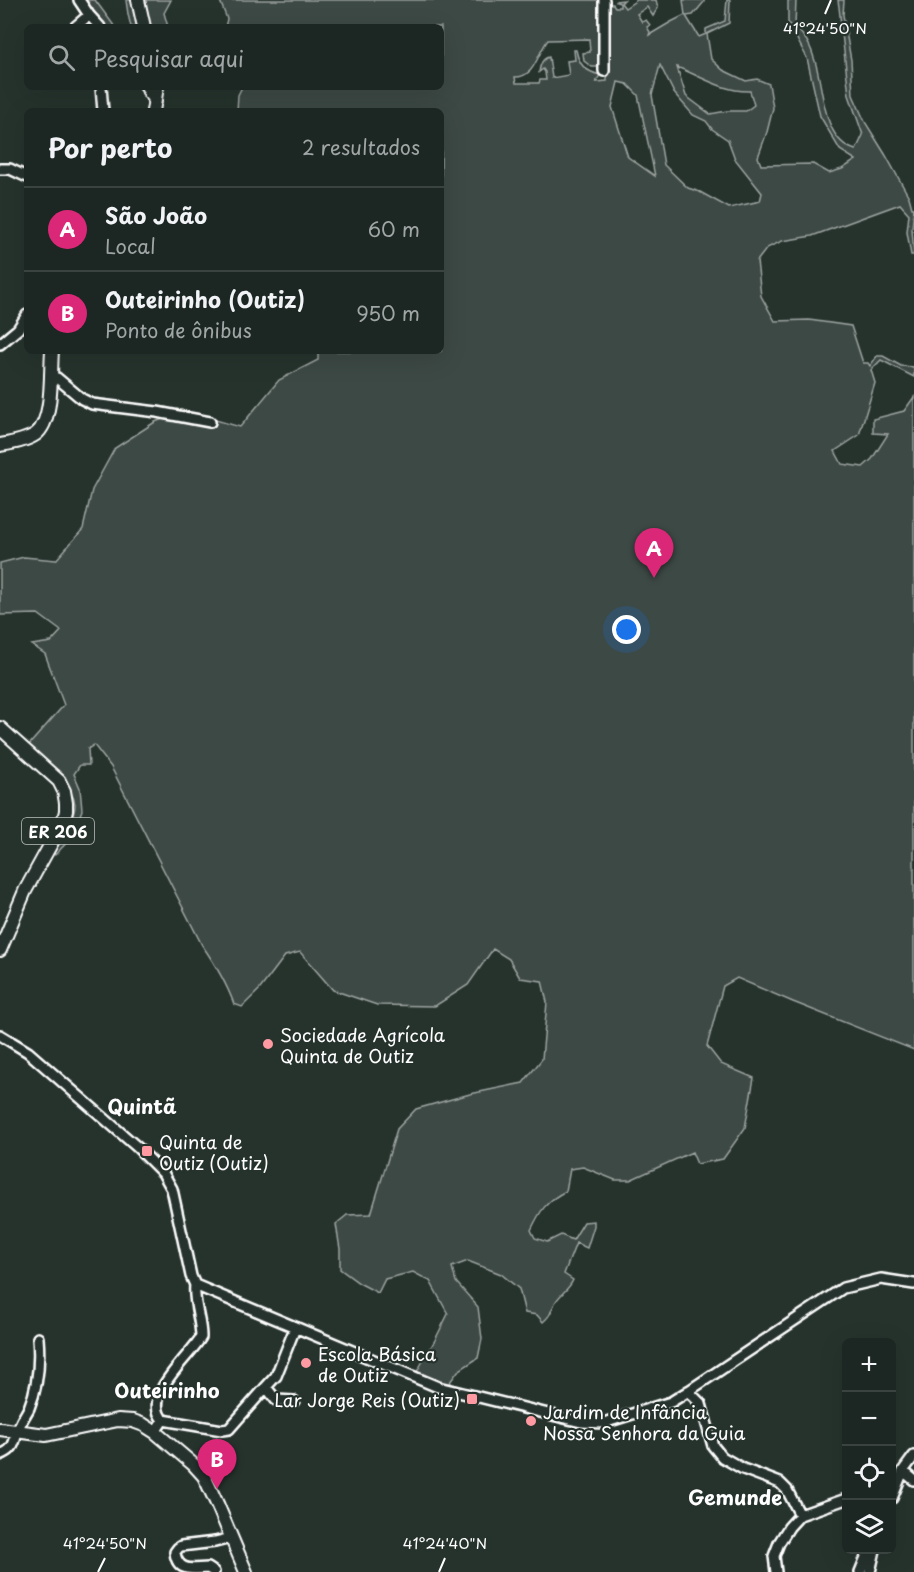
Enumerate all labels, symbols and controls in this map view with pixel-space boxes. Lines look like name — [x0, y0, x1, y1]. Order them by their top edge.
text: 41°24'50"N — [783, 16, 867, 39]
search box — [24, 24, 444, 90]
icon: search — [45, 41, 78, 74]
text: Pesquisar aqui — [93, 41, 244, 74]
text: Por perto — [48, 128, 172, 167]
text: 2 resultados — [302, 132, 420, 162]
text: São João — [105, 198, 207, 231]
text: A — [60, 214, 75, 244]
text: 60 m — [368, 214, 420, 244]
text: Local — [105, 231, 156, 261]
text: Outeirinho (Outiz) — [105, 282, 305, 315]
text: B — [61, 298, 74, 328]
text: 950 m — [356, 298, 420, 328]
text: Ponto de ônibus — [105, 315, 252, 345]
pin: A — [634, 528, 674, 578]
your location — [612, 615, 641, 644]
road number: ER 206 — [22, 818, 94, 844]
place label: Sociedade Agrícola Quinta de Outiz — [280, 1021, 446, 1069]
marker: Sociedade Agrícola Quinta de Outiz — [261, 1037, 275, 1051]
district label: Quintã — [108, 1091, 177, 1121]
place label: Quinta de Outiz (Outiz) — [159, 1128, 269, 1176]
marker: Quinta de Outiz (Outiz) — [140, 1144, 154, 1158]
map controls — [842, 1338, 896, 1554]
button: + — [842, 1338, 896, 1392]
place label: Escola Básica de Outiz — [318, 1340, 437, 1388]
marker: Escola Básica de Outiz — [299, 1356, 313, 1370]
district label: Outeirinho — [114, 1375, 220, 1405]
place label: Lar Jorge Reis (Outiz) — [274, 1386, 460, 1413]
marker: Lar Jorge Reis (Outiz) — [465, 1392, 479, 1406]
button: − — [842, 1392, 896, 1446]
place label: Jardim de Infância Nossa Senhora da Guia — [543, 1398, 746, 1446]
marker: Jardim de Infância Nossa Senhora da Guia — [524, 1414, 538, 1428]
pin: B — [198, 1440, 236, 1489]
button: locate — [842, 1446, 896, 1500]
district label: Gemunde — [688, 1482, 782, 1512]
button: layers — [842, 1500, 896, 1554]
text: 41°24'50"N — [63, 1531, 147, 1554]
text: 41°24'40"N — [403, 1531, 487, 1554]

